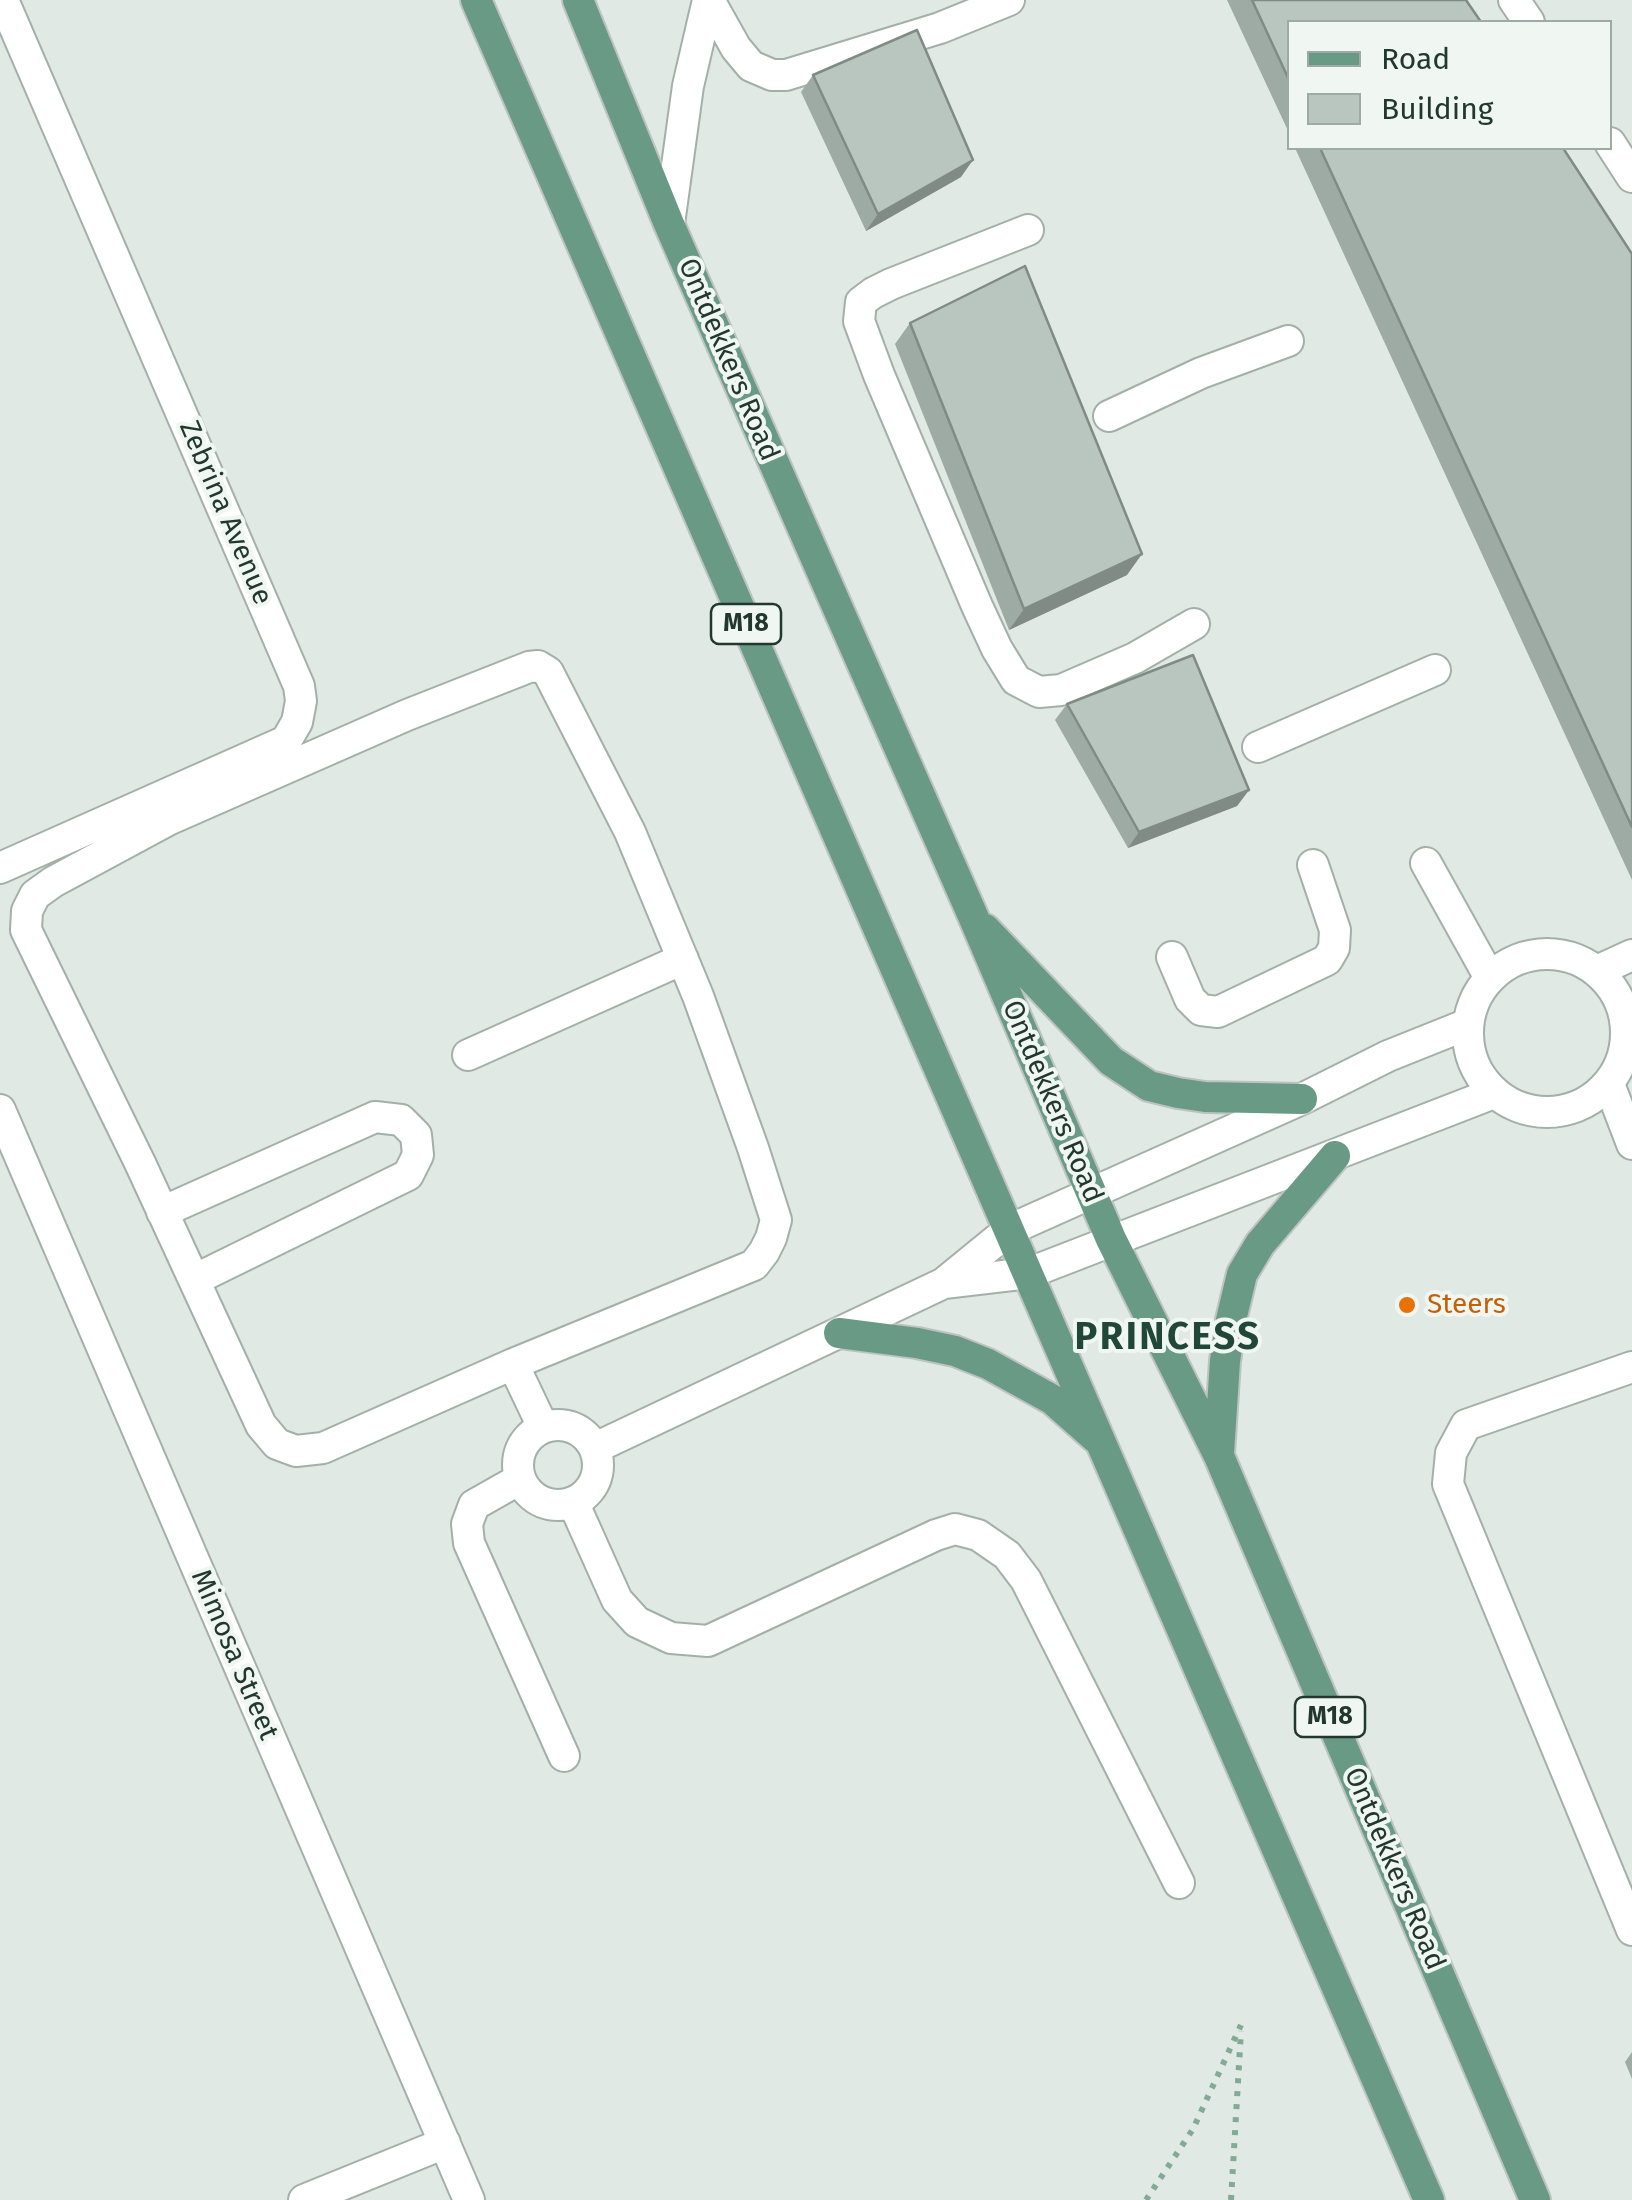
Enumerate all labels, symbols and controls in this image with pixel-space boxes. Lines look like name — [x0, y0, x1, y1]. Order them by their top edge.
legend — [1287, 20, 1612, 150]
text: Road — [1381, 41, 1450, 77]
text: Building — [1381, 91, 1493, 127]
street label: Ontdekkers Road — [670, 254, 786, 466]
street label: Zebrina Avenue — [171, 416, 279, 610]
road number: M18 — [711, 604, 781, 644]
street label: Ontdekkers Road — [994, 996, 1110, 1208]
place label: Steers — [1427, 1288, 1506, 1322]
marker: Steers — [1396, 1294, 1418, 1316]
district label: PRINCESS — [1074, 1315, 1262, 1361]
street label: Mimosa Street — [183, 1565, 285, 1745]
road number: M18 — [1295, 1697, 1365, 1737]
street label: Ontdekkers Road — [1336, 1763, 1452, 1975]

